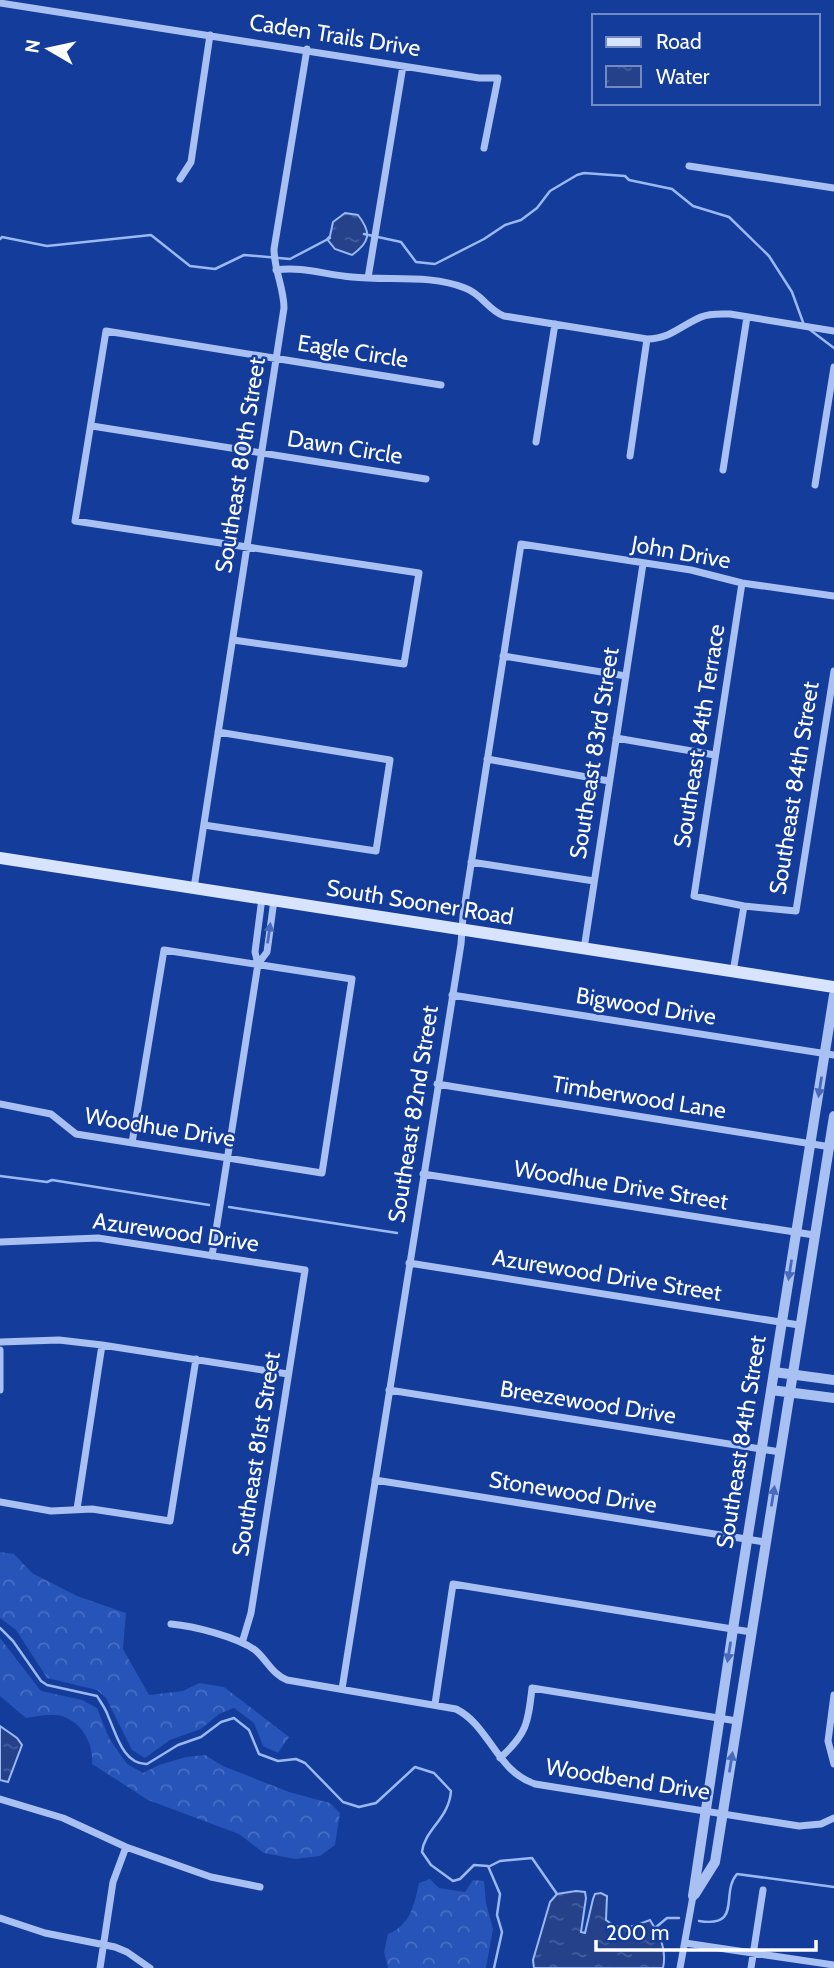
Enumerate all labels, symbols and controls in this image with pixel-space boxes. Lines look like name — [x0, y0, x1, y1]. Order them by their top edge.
street label: Caden Trails Drive — [247, 8, 423, 62]
north arrow — [14, 14, 84, 84]
legend — [592, 14, 820, 105]
text: Road — [656, 29, 702, 54]
text: N — [20, 38, 45, 55]
text: Water — [656, 64, 710, 89]
street label: Eagle Circle — [296, 328, 411, 374]
street label: Southeast 80th Street — [209, 355, 271, 575]
street label: Dawn Circle — [285, 424, 405, 470]
street label: John Drive — [628, 529, 733, 575]
street label: Southeast 84th Terrace — [668, 622, 731, 850]
street label: Southeast 83rd Street — [563, 645, 625, 861]
street label: Southeast 84th Street — [763, 679, 825, 897]
street label: South Sooner Road — [324, 873, 516, 931]
one-way arrow — [264, 922, 275, 944]
street label: Bigwood Drive — [574, 981, 718, 1031]
street label: Southeast 82nd Street — [382, 1003, 444, 1225]
street label: Timberwood Lane — [550, 1069, 728, 1125]
one-way arrow — [814, 1076, 825, 1098]
street label: Woodhue Drive — [83, 1101, 237, 1153]
street label: Woodhue Drive Street — [512, 1154, 730, 1216]
street label: Azurewood Drive — [91, 1207, 261, 1258]
street label: Azurewood Drive Street — [490, 1243, 724, 1307]
one-way arrow — [784, 1259, 795, 1281]
street label: Southeast 84th Street — [710, 1333, 772, 1551]
street label: Southeast 81st Street — [226, 1350, 286, 1558]
street label: Breezewood Drive — [498, 1374, 678, 1430]
street label: Stonewood Drive — [487, 1465, 659, 1519]
one-way arrow — [768, 1485, 779, 1507]
one-way arrow — [723, 1641, 734, 1663]
one-way arrow — [725, 1751, 736, 1773]
street label: Woodbend Drive — [544, 1752, 712, 1806]
scale bar — [596, 1909, 816, 1953]
text: 200 m — [606, 1920, 669, 1945]

